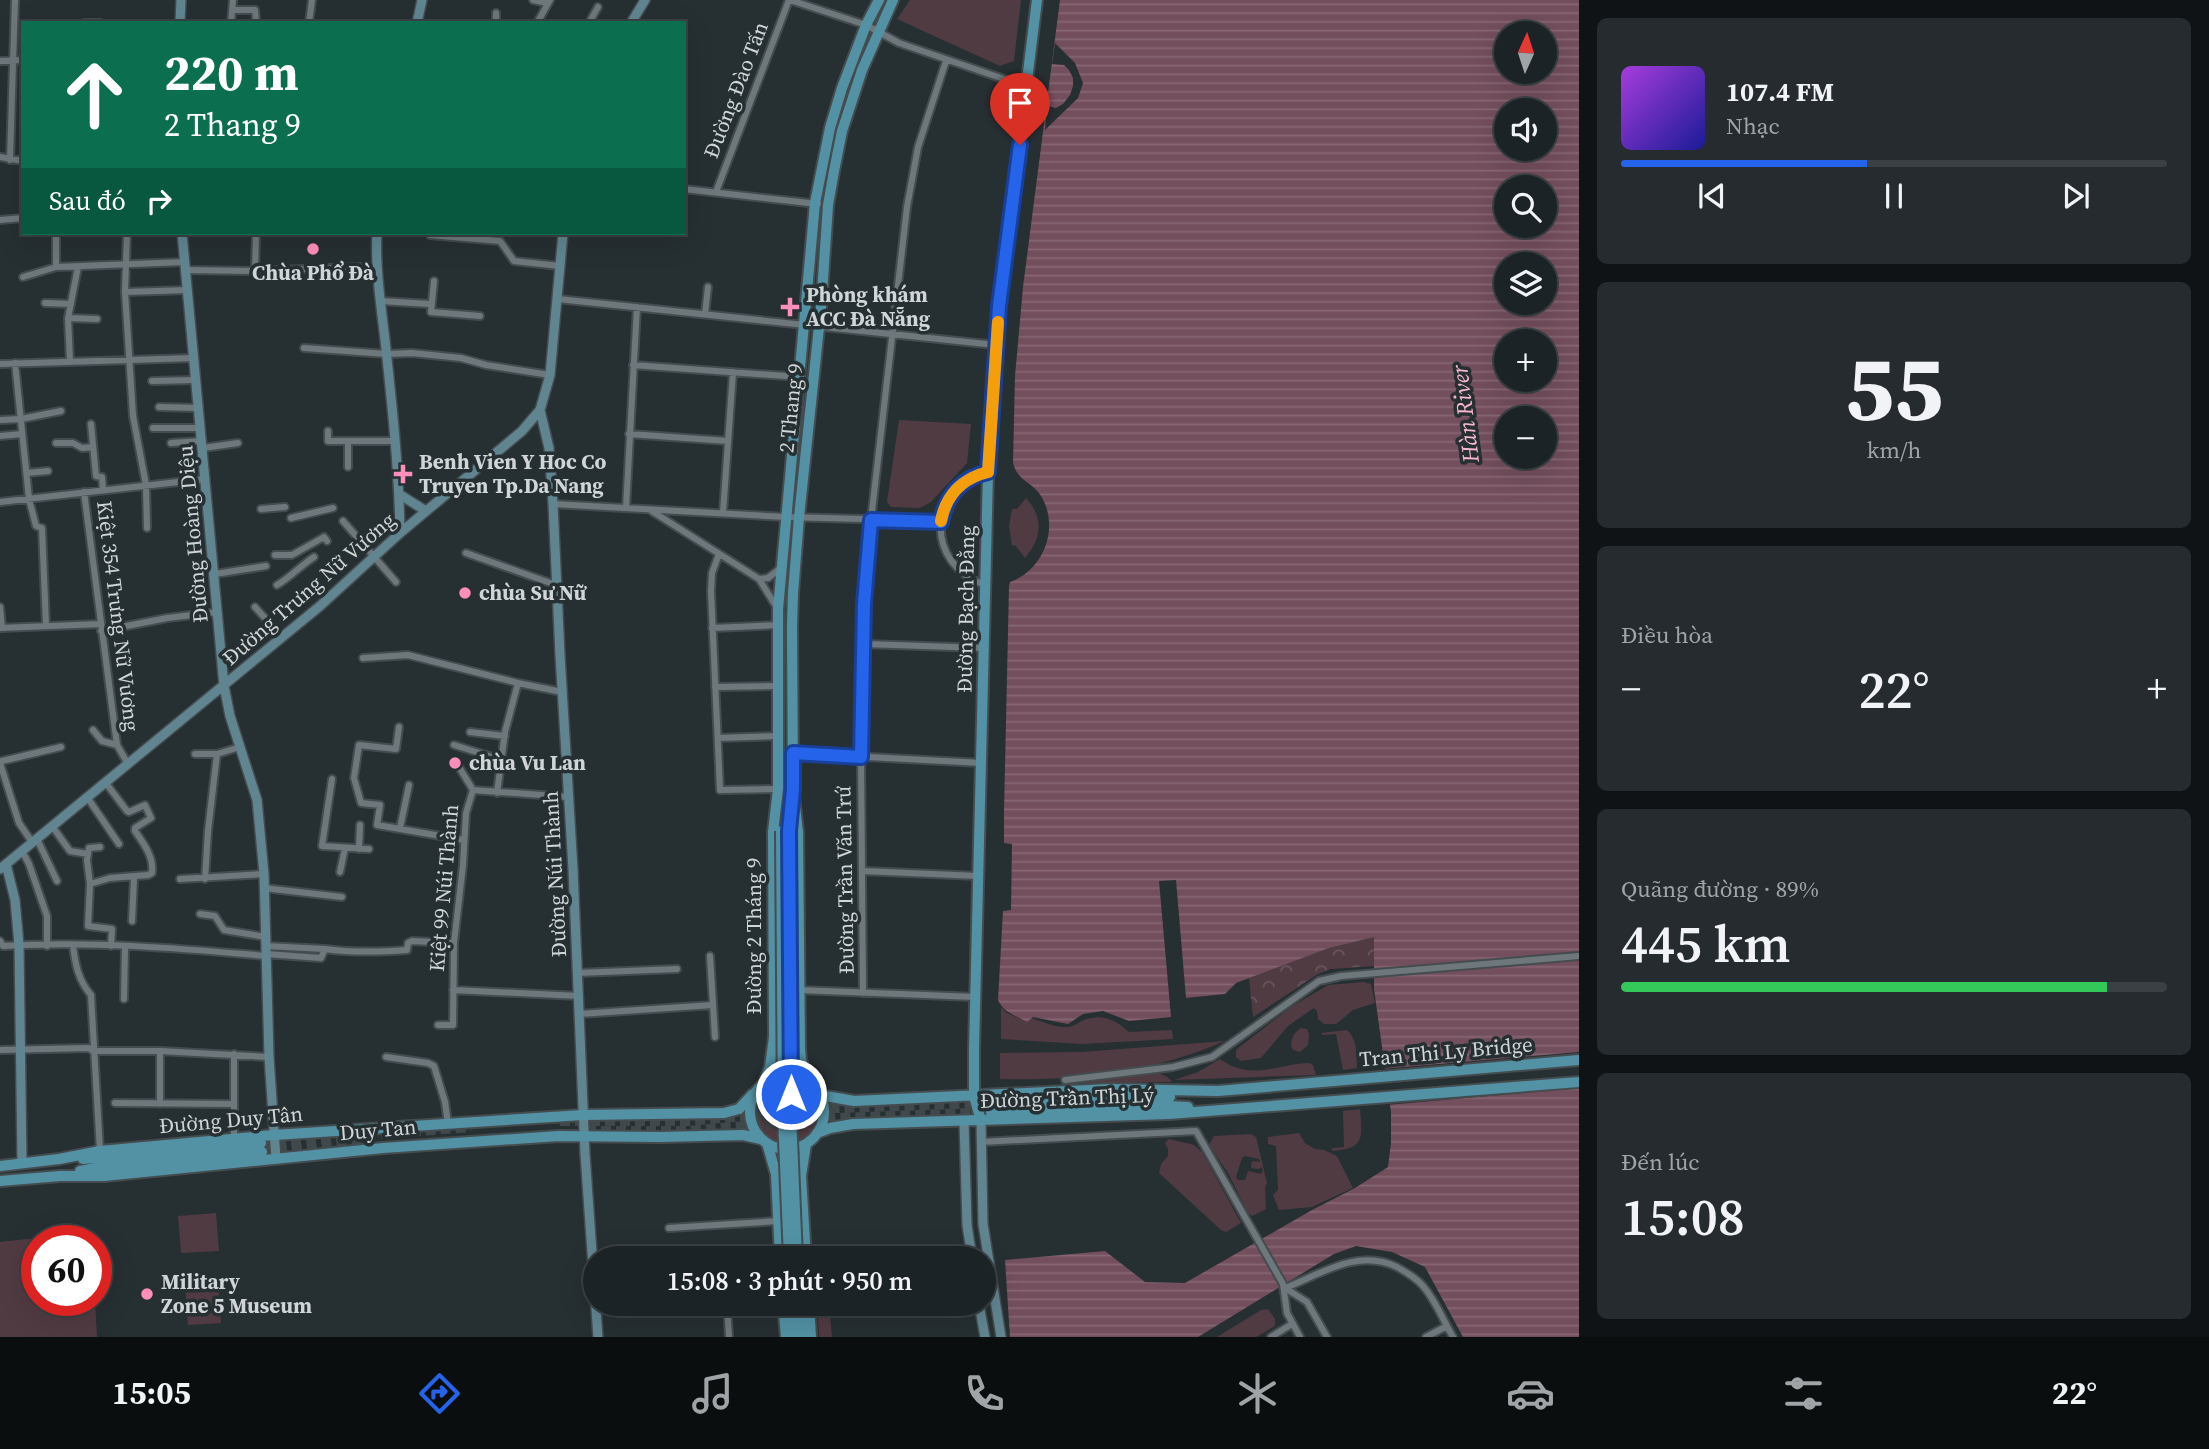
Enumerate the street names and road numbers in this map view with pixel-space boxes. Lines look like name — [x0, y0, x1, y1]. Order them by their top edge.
street label: Đường Đào Tấn — [696, 17, 775, 162]
street label: 2 Thang 9 — [771, 362, 810, 454]
street label: Đường Hoàng Diệu — [170, 444, 215, 624]
street label: Kiệt 354 Trưng Nữ Vương — [90, 499, 147, 733]
street label: Đường Trưng Nữ Vương — [216, 505, 401, 672]
street label: Đường Bạch Đằng — [950, 525, 981, 693]
street label: Đường Trần Văn Trứ — [828, 786, 861, 974]
street label: Đường Núi Thành — [536, 790, 573, 958]
street label: Kiệt 99 Núi Thành — [422, 803, 465, 973]
street label: Đường 2 Tháng 9 — [739, 857, 768, 1015]
street label: Tran Thi Ly Bridge — [1358, 1029, 1534, 1074]
street label: Đường Trần Thị Lý — [979, 1080, 1155, 1115]
street label: Đường Duy Tân — [158, 1099, 304, 1140]
street label: Duy Tan — [338, 1112, 418, 1147]

